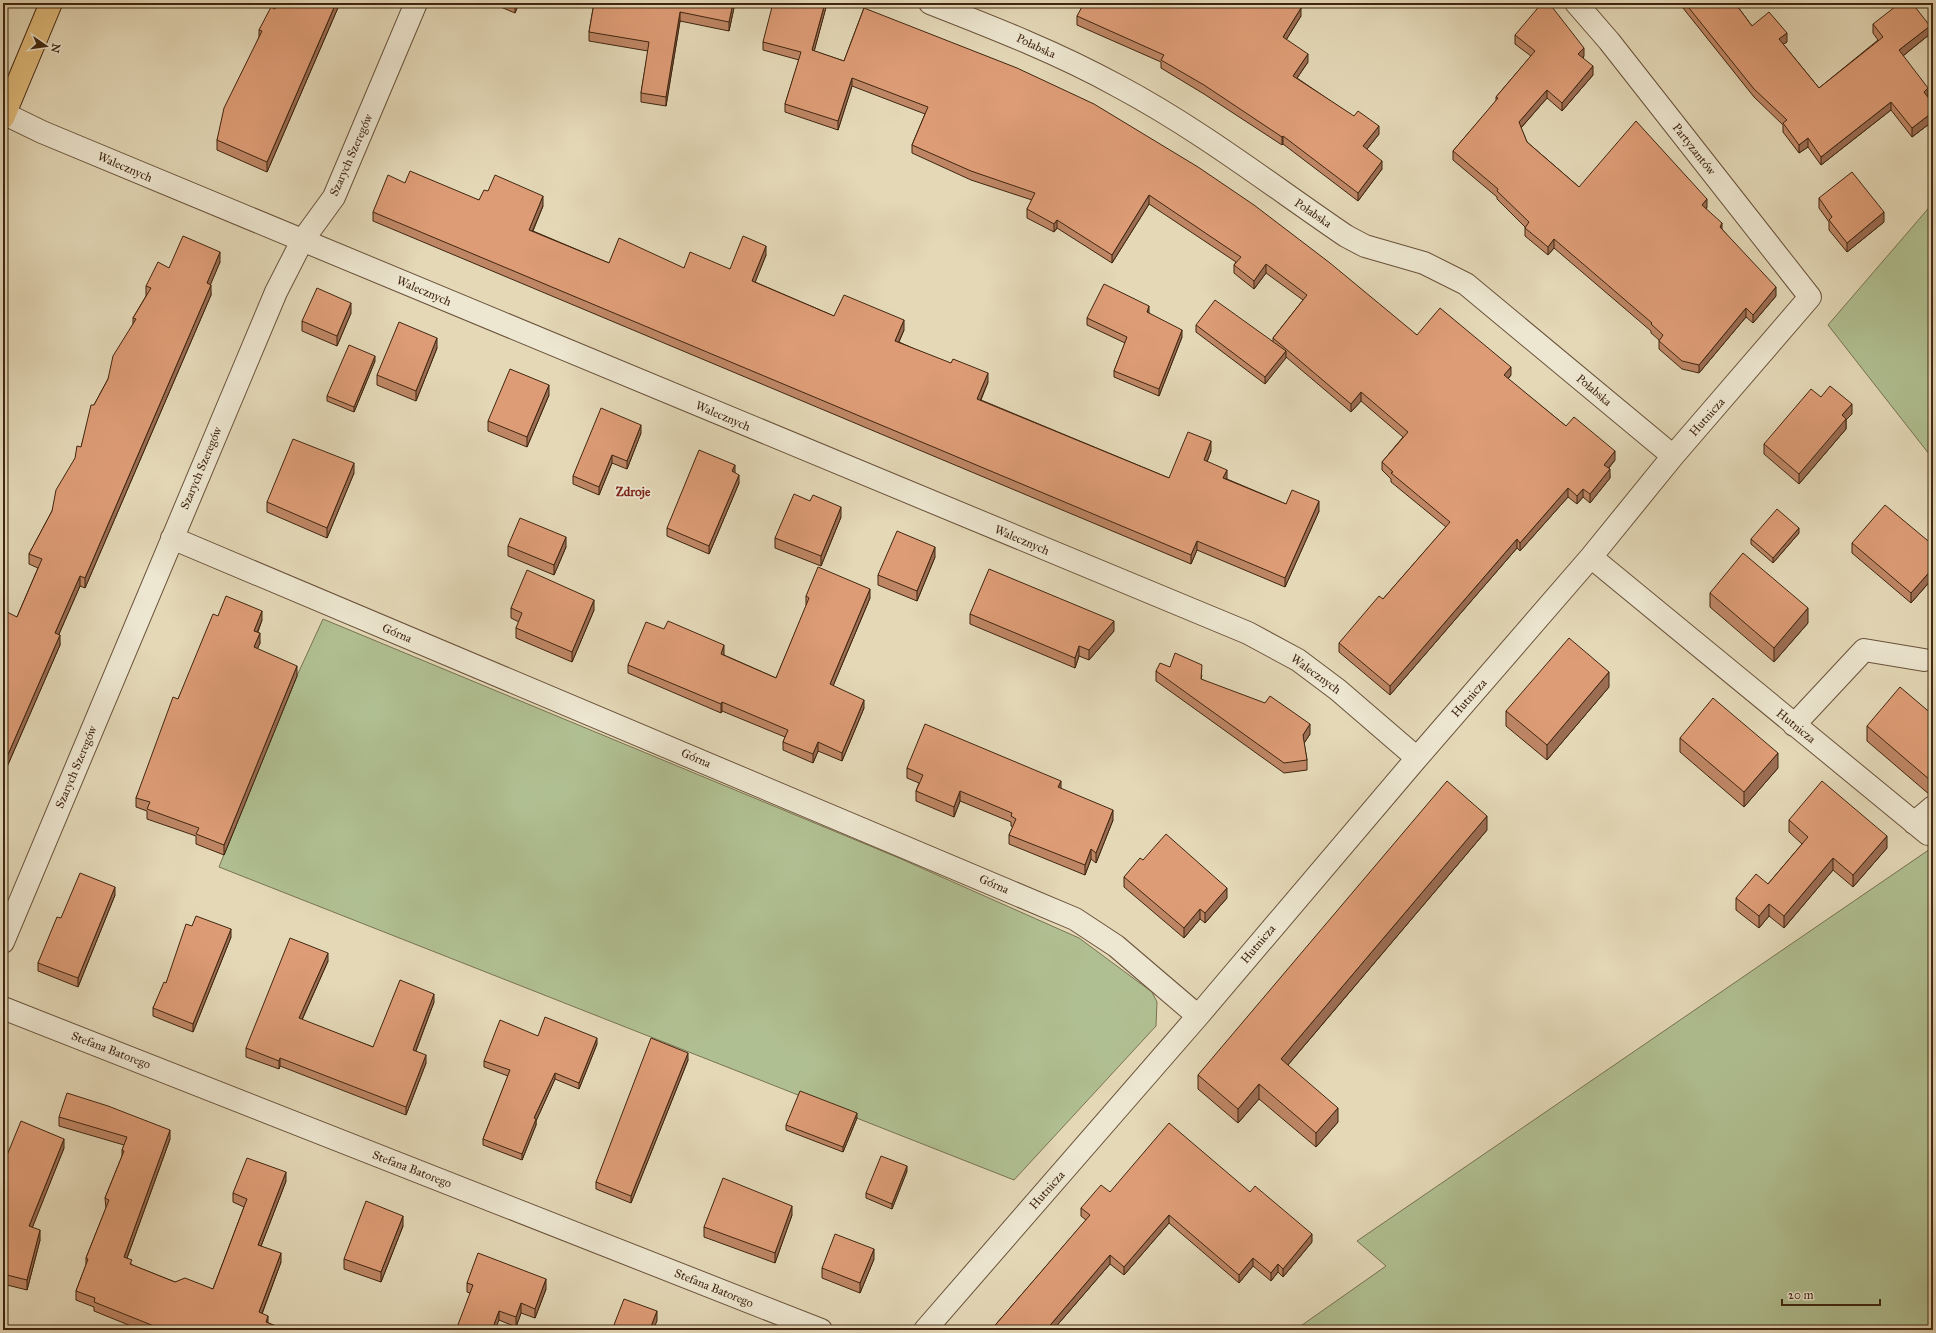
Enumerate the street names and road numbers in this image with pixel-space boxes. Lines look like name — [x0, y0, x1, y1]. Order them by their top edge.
street label: Połabska — [1014, 31, 1059, 62]
street label: Szarych Szeregów — [327, 112, 376, 199]
street label: Partyzantów — [1670, 121, 1718, 178]
street label: Walecznych — [95, 149, 155, 185]
street label: Połabska — [1292, 196, 1335, 231]
street label: Walecznych — [394, 273, 454, 309]
street label: Połabska — [1573, 371, 1615, 409]
street label: Hutnicza — [1687, 394, 1728, 439]
street label: Walecznych — [693, 398, 753, 434]
street label: Szarych Szeregów — [177, 425, 226, 512]
street label: Walecznych — [992, 522, 1052, 558]
street label: Górna — [380, 621, 415, 646]
street label: Walecznych — [1288, 651, 1344, 697]
street label: Hutnicza — [1449, 675, 1490, 720]
street label: Hutnicza — [1774, 706, 1819, 747]
street label: Szarych Szeregów — [52, 724, 101, 811]
street label: Górna — [679, 746, 714, 771]
street label: Górna — [977, 872, 1012, 897]
street label: Hutnicza — [1238, 921, 1279, 966]
street label: Stefana Batorego — [69, 1028, 153, 1073]
street label: Stefana Batorego — [370, 1147, 454, 1192]
street label: Hutnicza — [1027, 1167, 1068, 1212]
street label: Stefana Batorego — [672, 1266, 756, 1311]

